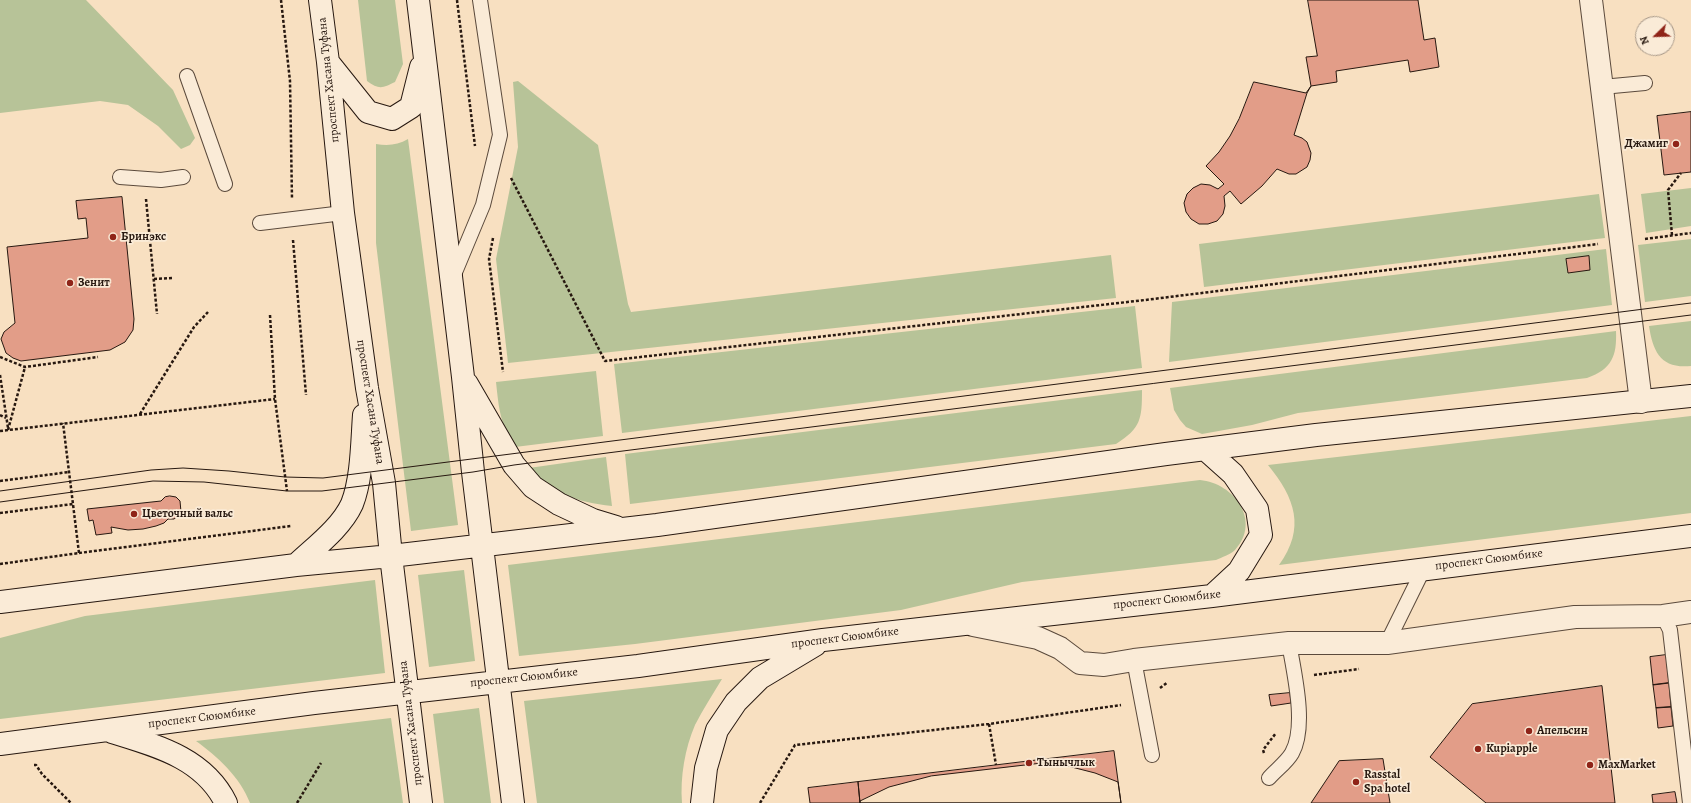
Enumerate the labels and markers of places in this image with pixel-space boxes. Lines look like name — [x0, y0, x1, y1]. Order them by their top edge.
place label: Джамиг — [1625, 137, 1668, 151]
marker: Джамиг — [1671, 139, 1681, 149]
place label: Бринэкс — [121, 230, 166, 244]
marker: Бринэкс — [108, 232, 118, 242]
place label: Зенит — [78, 276, 110, 290]
marker: Зенит — [65, 278, 75, 288]
place label: Цветочный вальс — [142, 507, 233, 521]
marker: Цветочный вальс — [129, 509, 139, 519]
place label: Апельсин — [1537, 724, 1588, 738]
marker: Апельсин — [1524, 726, 1534, 736]
place label: Kupiapple — [1486, 742, 1538, 756]
marker: Kupiapple — [1473, 744, 1483, 754]
place label: Тынычлык — [1037, 756, 1095, 770]
marker: Тынычлык — [1024, 758, 1034, 768]
place label: MaxMarket — [1598, 758, 1656, 772]
marker: MaxMarket — [1585, 760, 1595, 770]
place label: Rasstal Spa hotel — [1364, 768, 1410, 796]
marker: Rasstal Spa hotel — [1351, 777, 1361, 787]

